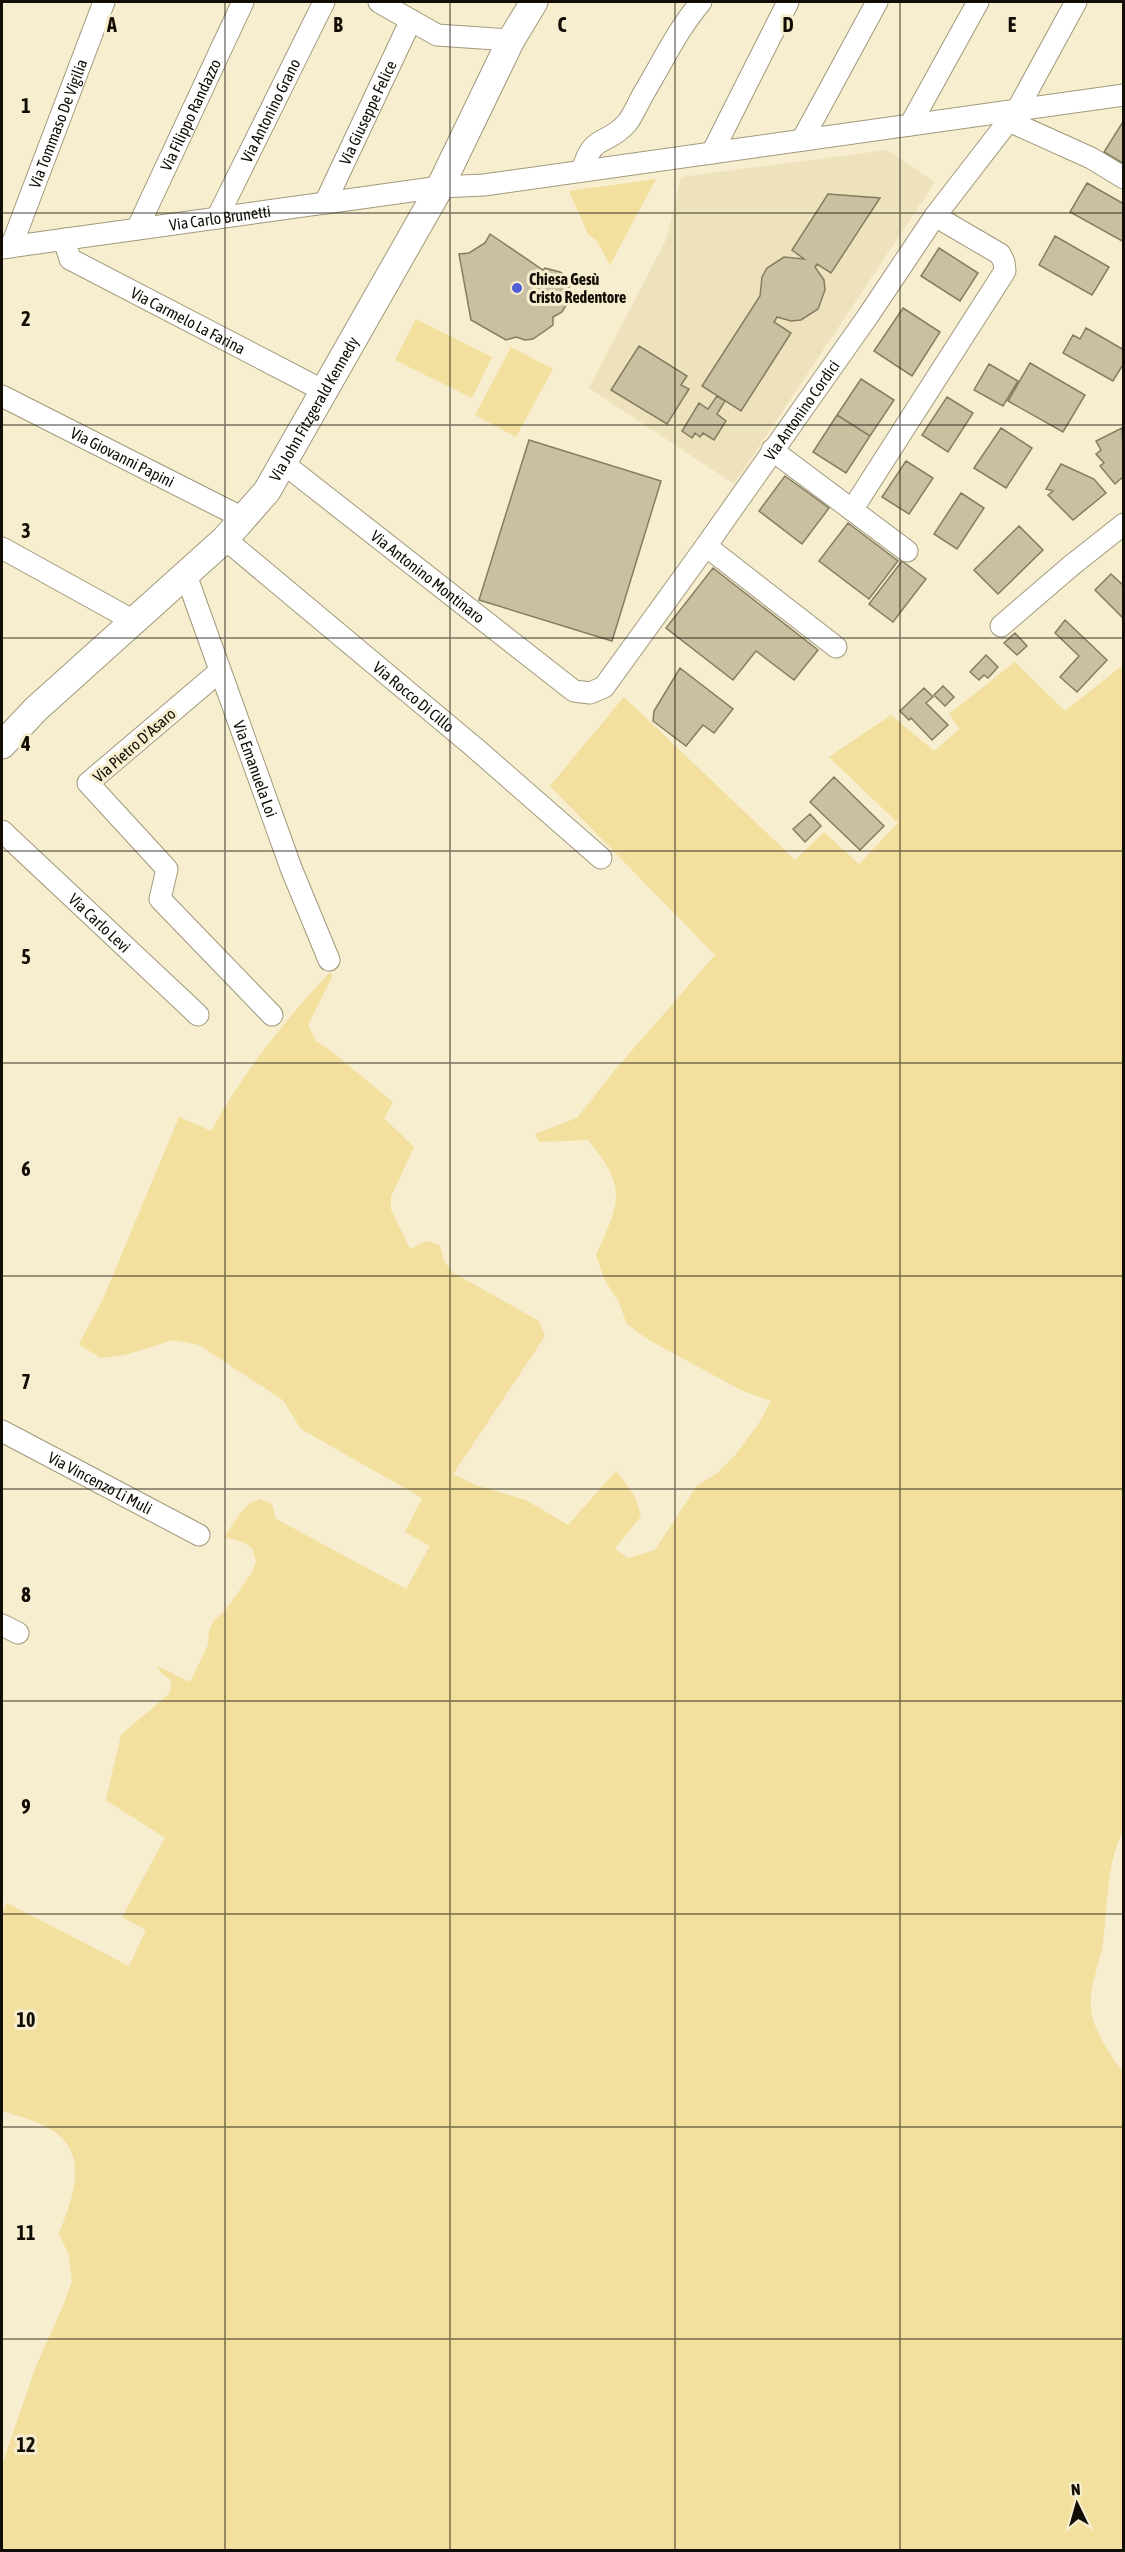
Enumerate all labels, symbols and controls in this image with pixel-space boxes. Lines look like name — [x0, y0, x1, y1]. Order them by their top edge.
text: A — [106, 13, 117, 36]
text: B — [333, 13, 343, 36]
text: C — [558, 13, 567, 36]
text: D — [782, 13, 794, 36]
text: E — [1008, 13, 1017, 36]
street label: Via Filippo Randazzo — [156, 56, 224, 174]
street label: Via Antonino Grano — [237, 56, 303, 165]
street label: Via Tommaso De Vigilia — [25, 57, 91, 191]
street label: Via Giuseppe Felice — [335, 57, 400, 168]
text: 1 — [21, 94, 31, 117]
street label: Via Carlo Brunetti — [168, 202, 272, 234]
place label: Chiesa Gesù Cristo Redentore — [529, 270, 626, 306]
marker: Chiesa Gesù Cristo Redentore — [510, 281, 524, 295]
street label: Via Carmelo La Farina — [128, 283, 248, 357]
text: 2 — [21, 307, 31, 330]
street label: Via John Fitzgerald Kennedy — [266, 333, 363, 484]
street label: Via Antonino Cordici — [760, 357, 843, 464]
street label: Via Giovanni Papini — [68, 423, 177, 491]
text: 3 — [21, 519, 31, 542]
street label: Via Antonino Montinaro — [367, 526, 488, 627]
street label: Via Rocco Di Cillo — [370, 658, 458, 736]
street label: Via Pietro D'Asaro — [89, 704, 179, 786]
street label: Via Emanuela Loi — [230, 718, 281, 820]
text: 4 — [20, 732, 31, 755]
street label: Via Carlo Levi — [65, 889, 134, 956]
text: 5 — [21, 945, 31, 968]
text: 6 — [21, 1157, 31, 1180]
text: 7 — [21, 1370, 31, 1393]
street label: Via Vincenzo Li Muli — [45, 1448, 155, 1518]
text: 8 — [21, 1583, 31, 1606]
text: 9 — [21, 1795, 31, 1818]
text: 10 — [17, 2008, 35, 2031]
text: 11 — [17, 2221, 35, 2244]
text: 12 — [17, 2433, 35, 2456]
north arrow — [1047, 2474, 1107, 2534]
text: N — [1070, 2480, 1081, 2498]

